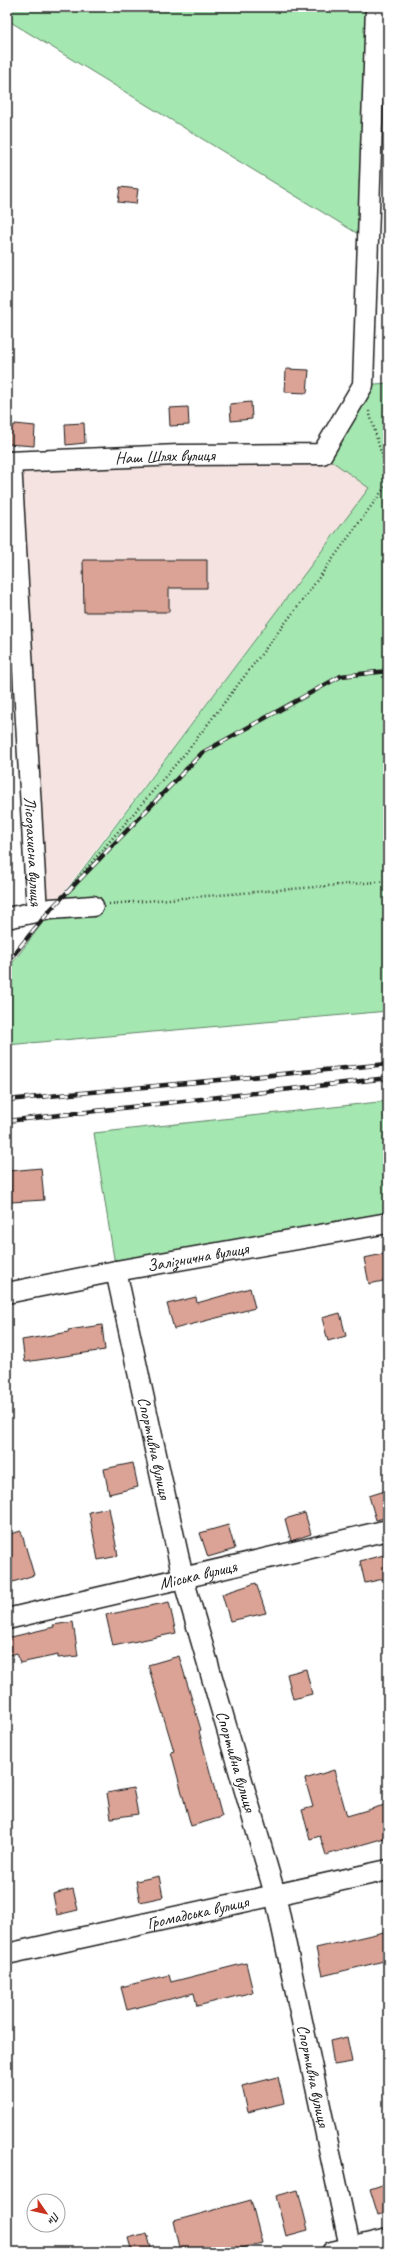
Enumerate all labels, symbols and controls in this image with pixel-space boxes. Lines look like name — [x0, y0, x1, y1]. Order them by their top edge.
street label: Наш Шлях вулиця — [115, 445, 216, 469]
street label: Лісозахисна вулиця — [19, 796, 47, 907]
street label: Залізнична вулиця — [145, 1238, 252, 1276]
street label: Спортивна вулиця — [133, 1395, 176, 1502]
street label: Міська вулиця — [157, 1555, 240, 1594]
street label: Спортивна вулиця — [211, 1708, 261, 1815]
street label: Громадська вулиця — [145, 1891, 251, 1934]
street label: Спортивна вулиця — [292, 2023, 334, 2130]
north arrow — [26, 2193, 66, 2233]
text: Пн — [45, 2210, 63, 2228]

